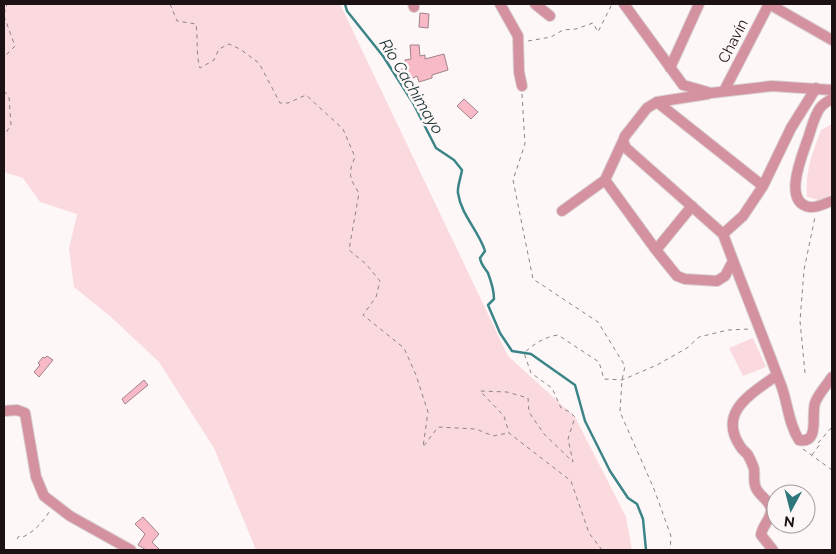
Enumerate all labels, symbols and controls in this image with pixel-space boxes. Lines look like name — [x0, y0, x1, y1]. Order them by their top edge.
street label: Chavín — [714, 16, 752, 66]
water label: Río Cachimayo — [376, 35, 447, 137]
north arrow — [766, 484, 816, 534]
text: N — [783, 513, 796, 530]

